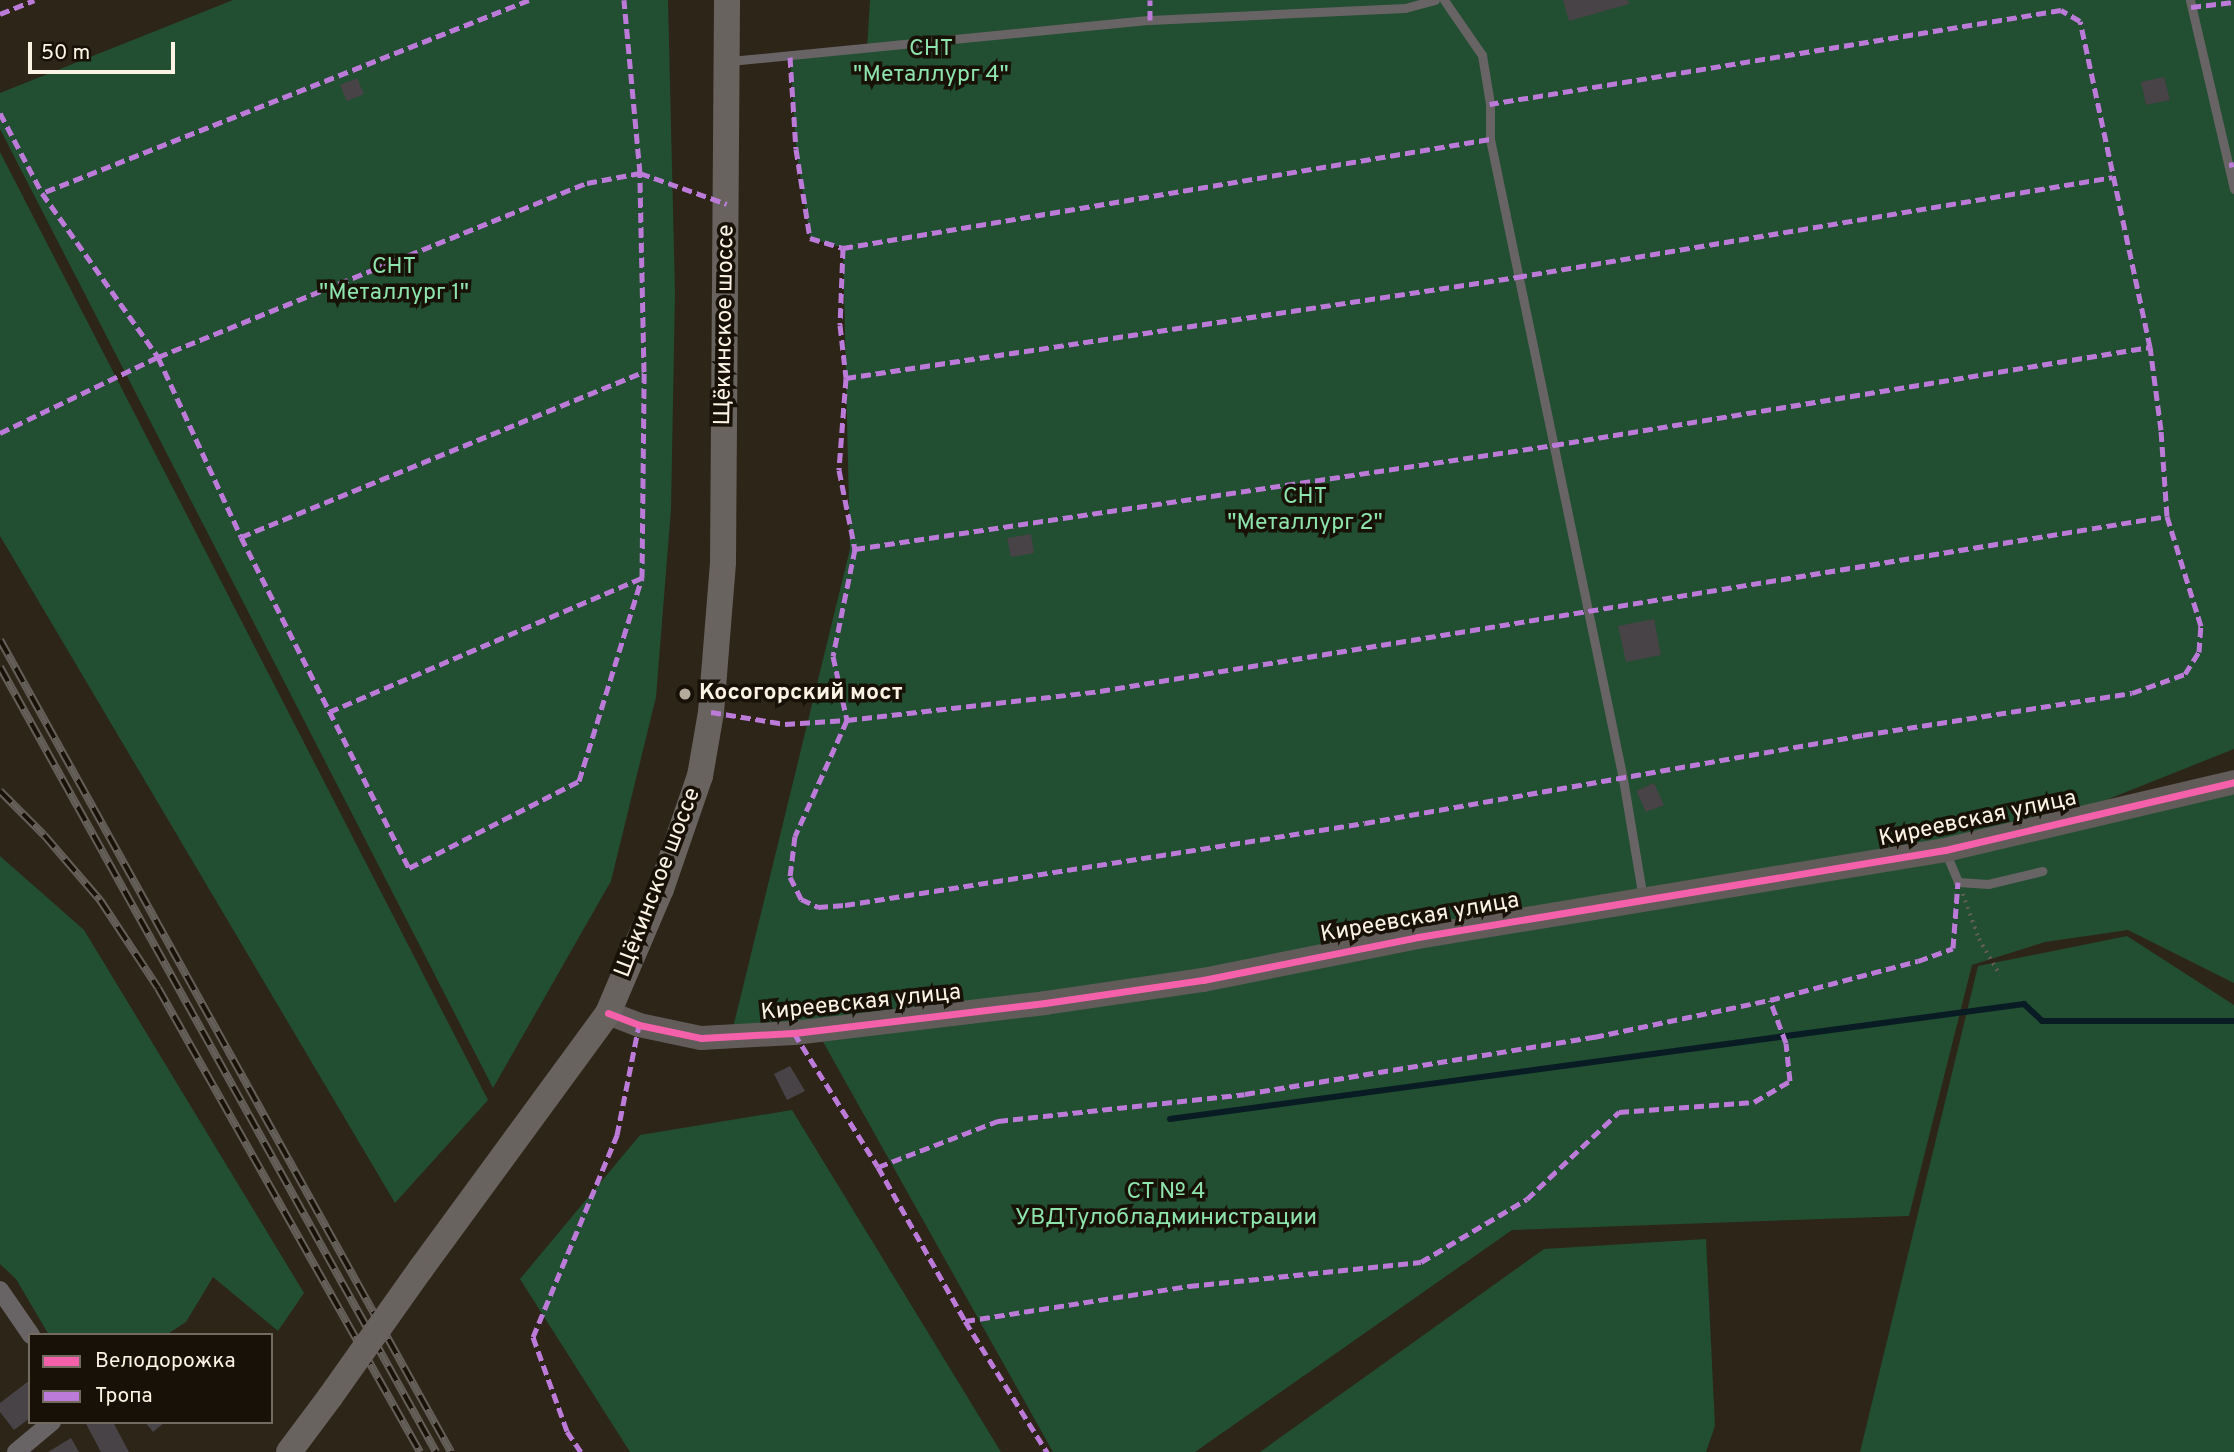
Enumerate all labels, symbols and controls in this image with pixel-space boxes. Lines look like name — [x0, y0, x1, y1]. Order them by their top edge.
scale bar — [32, 28, 178, 72]
park label: СНТ "Металлург 4" — [853, 36, 1009, 90]
text: 50 m — [41, 40, 90, 67]
street label: Щёкинское шоссе — [710, 224, 742, 426]
park label: СНТ "Металлург 1" — [319, 254, 469, 308]
park label: СНТ "Металлург 2" — [1227, 484, 1383, 538]
place label: Косогорский мост — [699, 680, 903, 708]
marker: Косогорский мост — [677, 686, 693, 702]
street label: Щёкинское шоссе — [610, 784, 708, 982]
street label: Киреевская улица — [1877, 786, 2079, 854]
street label: Киреевская улица — [1318, 888, 1522, 950]
street label: Киреевская улица — [759, 980, 963, 1028]
park label: СТ № 4 УВДТулобладминистрации — [1015, 1179, 1317, 1233]
legend — [28, 1333, 273, 1424]
text: Велодорожка — [95, 1348, 235, 1375]
text: Тропа — [95, 1383, 153, 1410]

